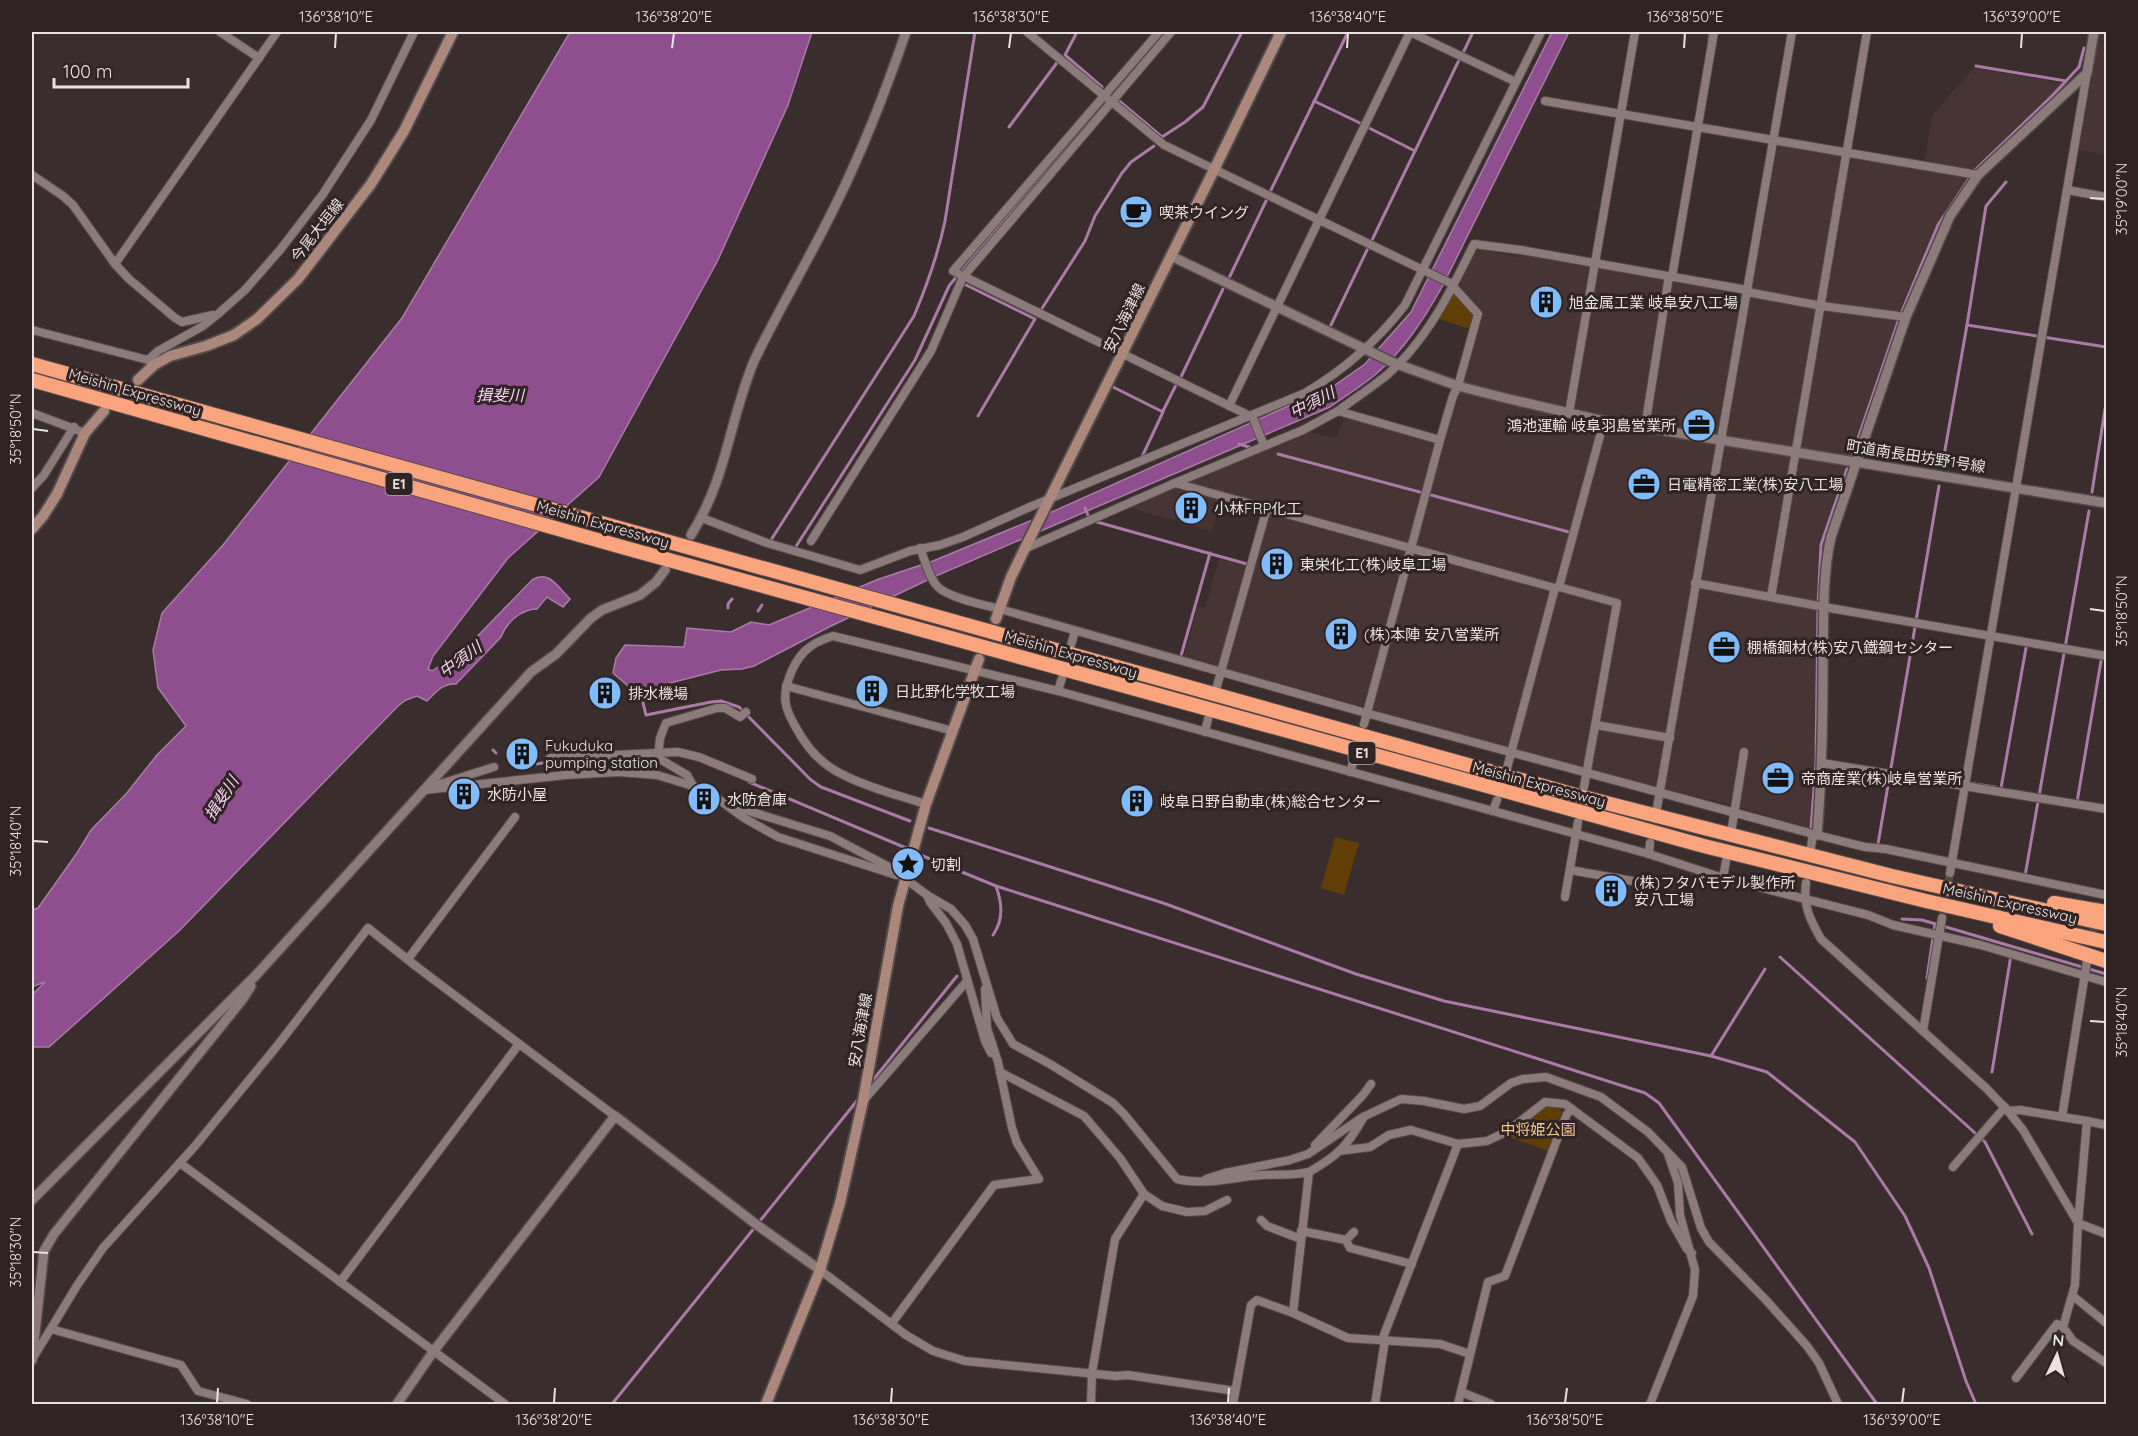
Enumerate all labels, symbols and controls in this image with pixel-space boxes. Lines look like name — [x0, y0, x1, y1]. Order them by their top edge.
text: 136°38'10"E — [299, 7, 373, 26]
text: 136°38'20"E — [636, 7, 712, 26]
text: 136°38'30"E — [973, 7, 1049, 26]
text: 136°38'40"E — [1310, 7, 1386, 26]
text: 136°38'50"E — [1647, 7, 1723, 26]
text: 136°39'00"E — [1983, 7, 2061, 26]
scale bar — [54, 51, 188, 89]
text: 100 m — [63, 60, 112, 83]
text: 35°19'00"N — [2112, 163, 2131, 235]
cafe icon: 喫茶ウイング — [1118, 194, 1154, 230]
street label: 今尾大垣線 — [286, 195, 348, 265]
place label: 喫茶ウイング — [1159, 203, 1249, 222]
street label: 安八海津線 — [1099, 280, 1149, 356]
building icon: 旭金属工業 岐阜安八工場 — [1528, 284, 1564, 320]
place label: 旭金属工業 岐阜安八工場 — [1569, 293, 1738, 312]
street label: Meishin Expressway — [66, 364, 204, 420]
water label: 中須川 — [1286, 381, 1340, 422]
water label: 揖斐川 — [476, 385, 526, 405]
text: 35°18'50"N — [6, 393, 25, 465]
office icon: 鴻池運輸 岐阜羽島営業所 — [1681, 407, 1717, 443]
place label: 鴻池運輸 岐阜羽島営業所 — [1507, 416, 1676, 435]
street label: 町道南長田坊野1号線 — [1845, 436, 1987, 476]
office icon: 日電精密工業(株)安八工場 — [1626, 466, 1662, 502]
road number: E1 — [386, 473, 412, 495]
place label: 日電精密工業(株)安八工場 — [1667, 475, 1843, 494]
building icon: 小林FRP化工 — [1173, 490, 1209, 526]
street label: Meishin Expressway — [534, 496, 672, 552]
place label: 小林FRP化工 — [1214, 499, 1301, 518]
building icon: 東栄化工(株)岐阜工場 — [1259, 546, 1295, 582]
place label: 東栄化工(株)岐阜工場 — [1300, 555, 1446, 574]
text: 35°18'50"N — [2112, 575, 2131, 647]
building icon: (株)本陣 安八営業所 — [1323, 616, 1359, 652]
place label: (株)本陣 安八営業所 — [1364, 625, 1499, 644]
street label: Meishin Expressway — [1002, 626, 1140, 682]
office icon: 棚橋鋼材(株)安八鐵鋼センター — [1706, 629, 1742, 665]
water label: 中須川 — [435, 636, 487, 681]
place label: 棚橋鋼材(株)安八鐵鋼センター — [1747, 638, 1953, 657]
building icon: 日比野化学牧工場 — [854, 673, 890, 709]
building icon: 排水機場 — [587, 675, 623, 711]
place label: 日比野化学牧工場 — [895, 682, 1015, 701]
place label: 排水機場 — [628, 684, 688, 703]
building icon: Fukuduka pumping station — [504, 736, 540, 772]
place label: Fukuduka pumping station — [545, 736, 658, 772]
road number: E1 — [1348, 742, 1376, 764]
street label: Meishin Expressway — [1470, 757, 1608, 811]
office icon: 帝商産業(株)岐阜営業所 — [1760, 760, 1796, 796]
place label: 帝商産業(株)岐阜営業所 — [1801, 769, 1962, 788]
water label: 揖斐川 — [200, 771, 244, 824]
building icon: 水防小屋 — [446, 776, 482, 812]
building icon: 水防倉庫 — [686, 781, 722, 817]
building icon: 岐阜日野自動車(株)総合センター — [1119, 783, 1155, 819]
place label: 水防小屋 — [487, 785, 547, 804]
place label: 水防倉庫 — [727, 790, 787, 809]
place label: 岐阜日野自動車(株)総合センター — [1160, 792, 1381, 811]
text: 35°18'40"N — [6, 805, 25, 877]
place icon: 切割 — [890, 846, 926, 882]
place label: 切割 — [931, 855, 961, 874]
building icon: (株)フタバモデル製作所 安八工場 — [1593, 873, 1629, 909]
place label: (株)フタバモデル製作所 安八工場 — [1634, 873, 1795, 909]
street label: Meishin Expressway — [1941, 878, 2079, 928]
text: 35°18'40"N — [2112, 986, 2131, 1058]
street label: 安八海津線 — [844, 991, 876, 1069]
park label: 中将姫公園 — [1500, 1120, 1576, 1139]
text: 35°18'30"N — [6, 1216, 25, 1288]
north arrow — [2027, 1325, 2087, 1385]
text: N — [2052, 1330, 2065, 1351]
text: 136°38'10"E — [180, 1410, 254, 1429]
text: 136°38'20"E — [516, 1410, 592, 1429]
text: 136°38'30"E — [853, 1410, 929, 1429]
text: 136°38'40"E — [1190, 1410, 1266, 1429]
text: 136°38'50"E — [1527, 1410, 1603, 1429]
text: 136°39'00"E — [1863, 1410, 1941, 1429]

